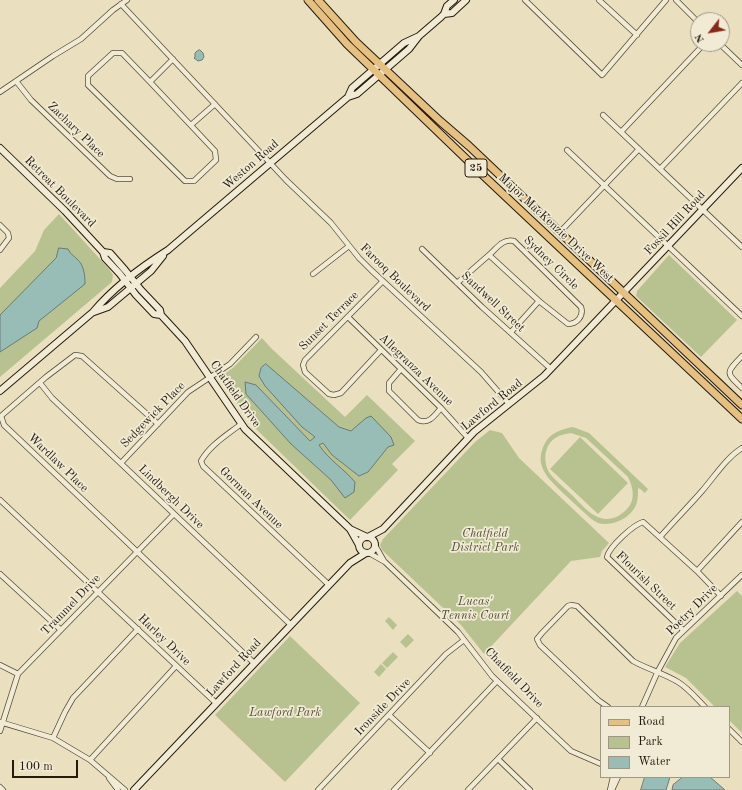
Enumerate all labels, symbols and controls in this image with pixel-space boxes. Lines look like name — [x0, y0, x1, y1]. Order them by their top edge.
north arrow — [690, 12, 730, 52]
text: N — [693, 31, 707, 44]
street label: Zachary Place — [44, 99, 108, 161]
street label: Weston Road — [220, 137, 282, 193]
street label: Retreat Boulevard — [21, 153, 99, 231]
road number: 25 — [465, 159, 487, 177]
street label: Major MacKenzie Drive West — [495, 171, 617, 285]
street label: Fossil Hill Road — [642, 188, 708, 258]
street label: Sydney Circle — [520, 233, 582, 293]
street label: Farooq Boulevard — [357, 241, 433, 315]
street label: Sandwell Street — [458, 269, 528, 335]
street label: Sunset Terrace — [296, 288, 362, 354]
street label: Allegranza Avenue — [376, 331, 456, 409]
street label: Chatfield Drive — [207, 358, 263, 430]
street label: Lawford Road — [459, 376, 525, 434]
street label: Sedgewick Place — [118, 379, 188, 451]
street label: Wardlaw Place — [25, 431, 91, 495]
street label: Lindbergh Drive — [135, 462, 207, 532]
street label: Gorman Avenue — [216, 464, 286, 532]
park label: Chatfield District Park — [451, 527, 519, 555]
street label: Flourish Street — [613, 548, 679, 614]
street label: Trammel Drive — [38, 571, 104, 639]
street label: Poetry Drive — [663, 581, 721, 639]
park label: Lucas' Tennis Court — [441, 595, 509, 623]
street label: Harley Drive — [135, 611, 193, 669]
street label: Lawford Road — [203, 636, 265, 700]
street label: Chatfield Drive — [482, 645, 546, 711]
street label: Ironside Drive — [352, 675, 414, 739]
park label: Lawford Park — [249, 706, 321, 720]
legend — [600, 706, 730, 778]
text: Road — [638, 716, 665, 728]
text: Park — [638, 736, 663, 748]
scale bar — [14, 752, 80, 778]
text: Water — [638, 756, 670, 768]
text: 100 m — [19, 761, 53, 773]

